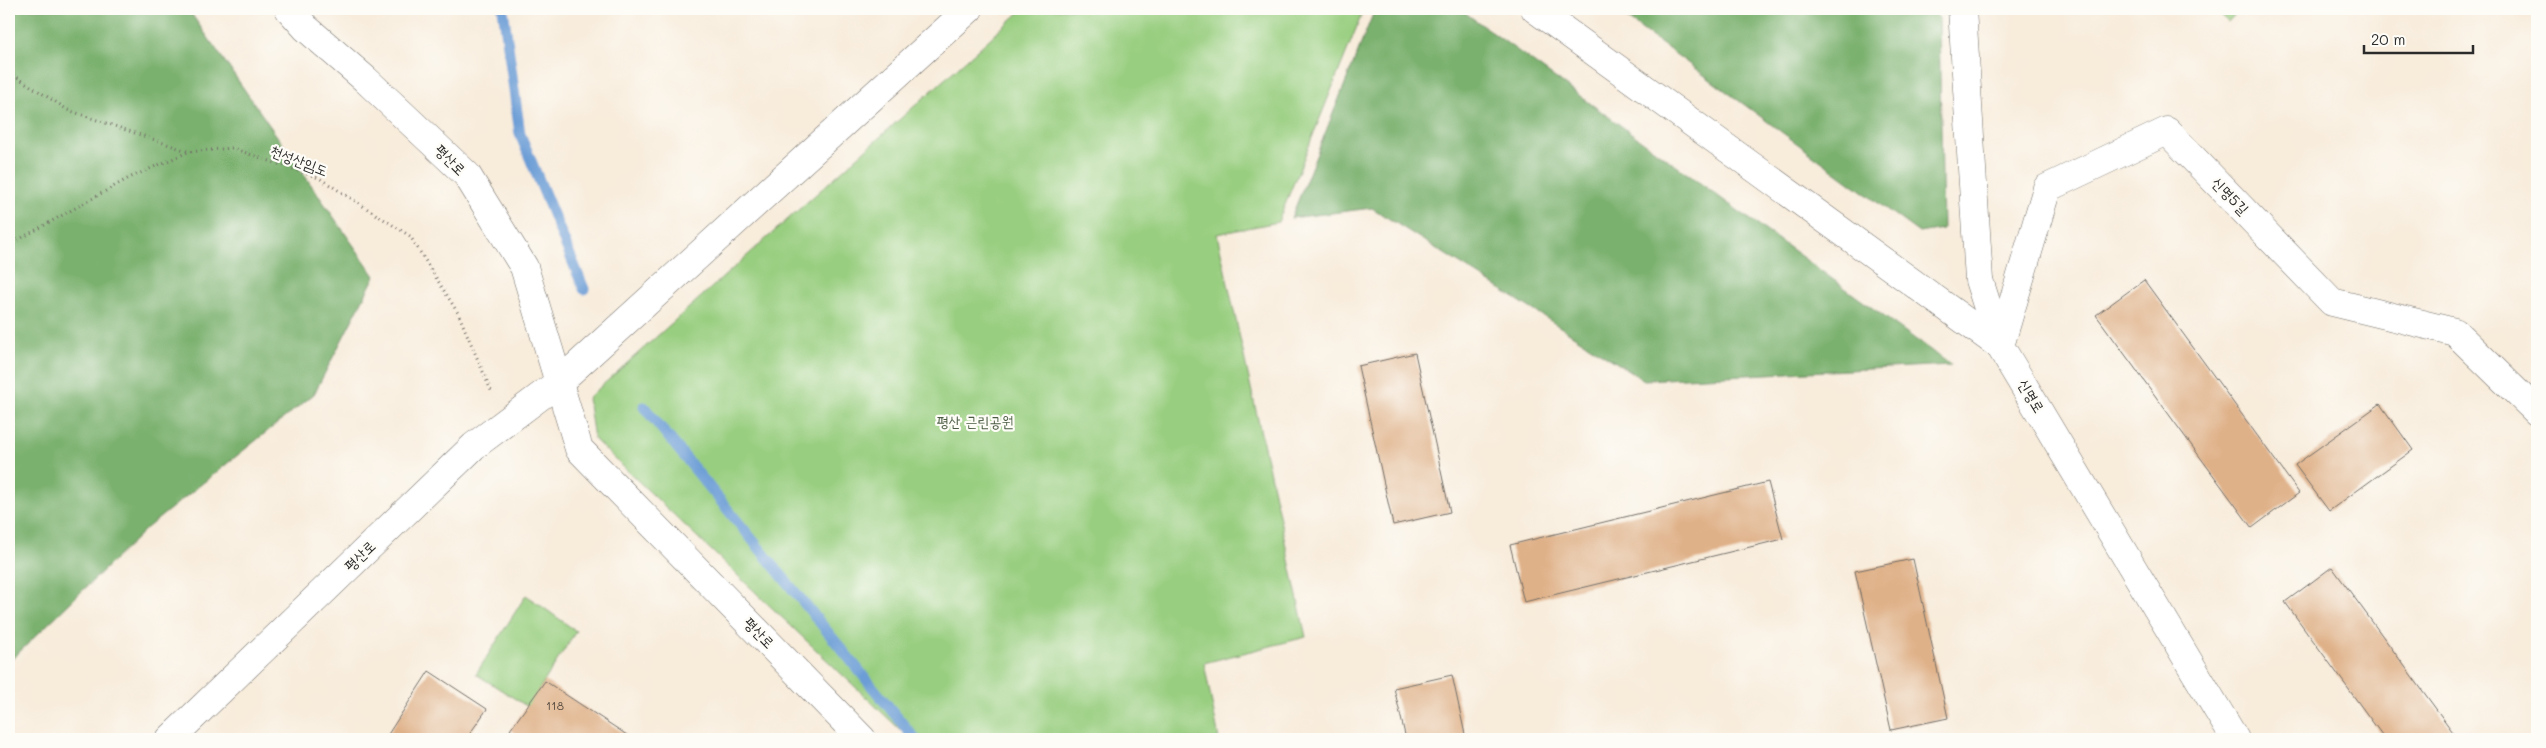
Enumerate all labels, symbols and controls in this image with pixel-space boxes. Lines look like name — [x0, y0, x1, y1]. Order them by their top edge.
scale bar — [2364, 22, 2472, 54]
text: 20 m — [2371, 29, 2405, 49]
street label: 평산로 — [431, 139, 471, 179]
street label: 천성산임도 — [268, 140, 331, 180]
street label: 신명5길 — [2208, 172, 2254, 218]
street label: 신명로 — [2014, 375, 2050, 416]
park label: 평산 근린공원 — [936, 411, 1014, 431]
street label: 평산로 — [339, 536, 379, 575]
street label: 평산로 — [740, 612, 779, 652]
house number: 118 — [546, 697, 564, 713]

